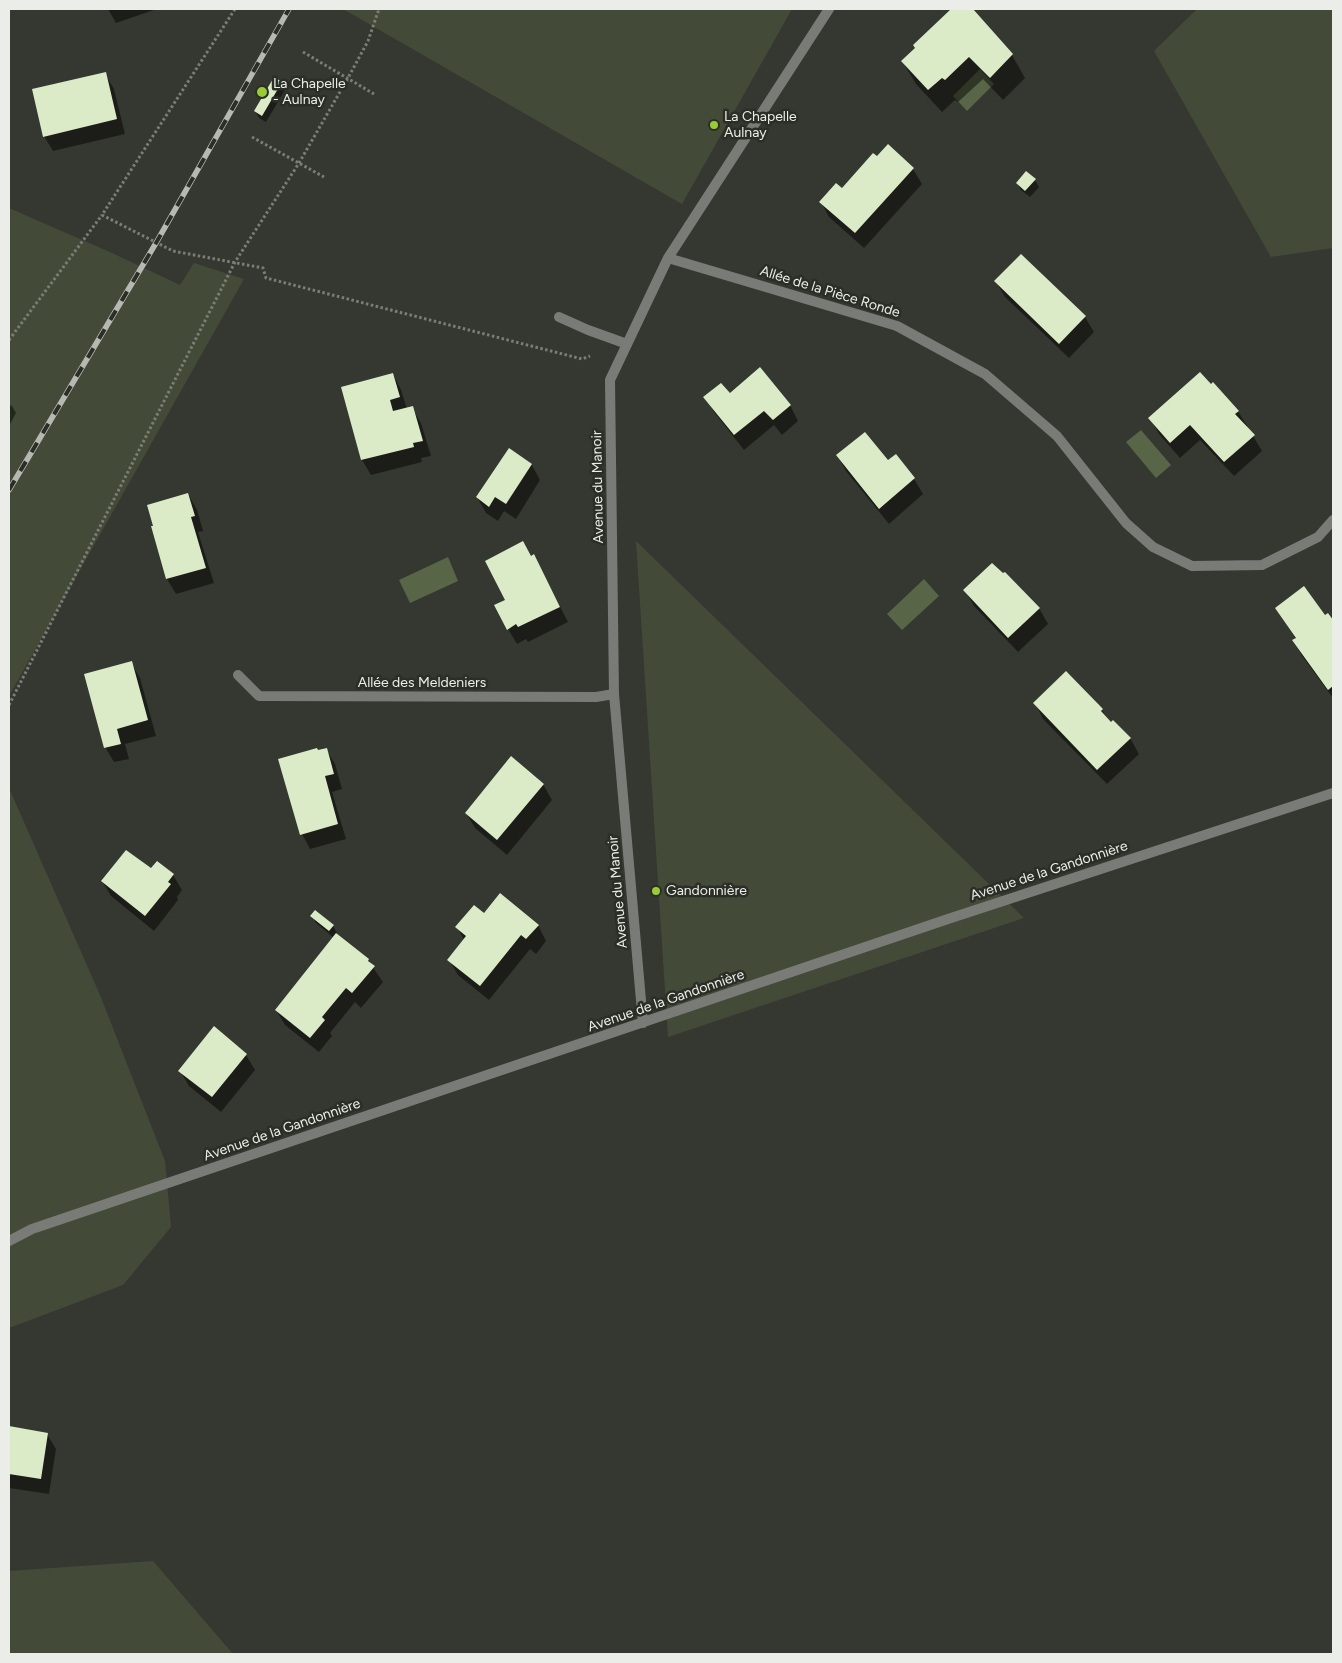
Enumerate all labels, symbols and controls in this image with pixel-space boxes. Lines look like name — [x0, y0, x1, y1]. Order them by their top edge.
place label: La Chapelle - Aulnay — [273, 76, 346, 108]
marker: La Chapelle - Aulnay — [255, 85, 269, 99]
place label: La Chapelle Aulnay — [724, 109, 797, 142]
marker: La Chapelle Aulnay — [708, 119, 720, 131]
street label: Allée de la Pièce Ronde — [758, 263, 902, 321]
street label: Avenue du Manoir — [589, 430, 607, 544]
street label: Allée des Meldeniers — [358, 675, 486, 691]
street label: Avenue du Manoir — [605, 835, 631, 949]
street label: Avenue de la Gandonnière — [968, 838, 1130, 904]
place label: Gandonnière — [666, 883, 747, 899]
marker: Gandonnière — [650, 885, 662, 897]
street label: Avenue de la Gandonnière — [585, 966, 747, 1036]
street label: Avenue de la Gandonnière — [201, 1095, 363, 1165]

